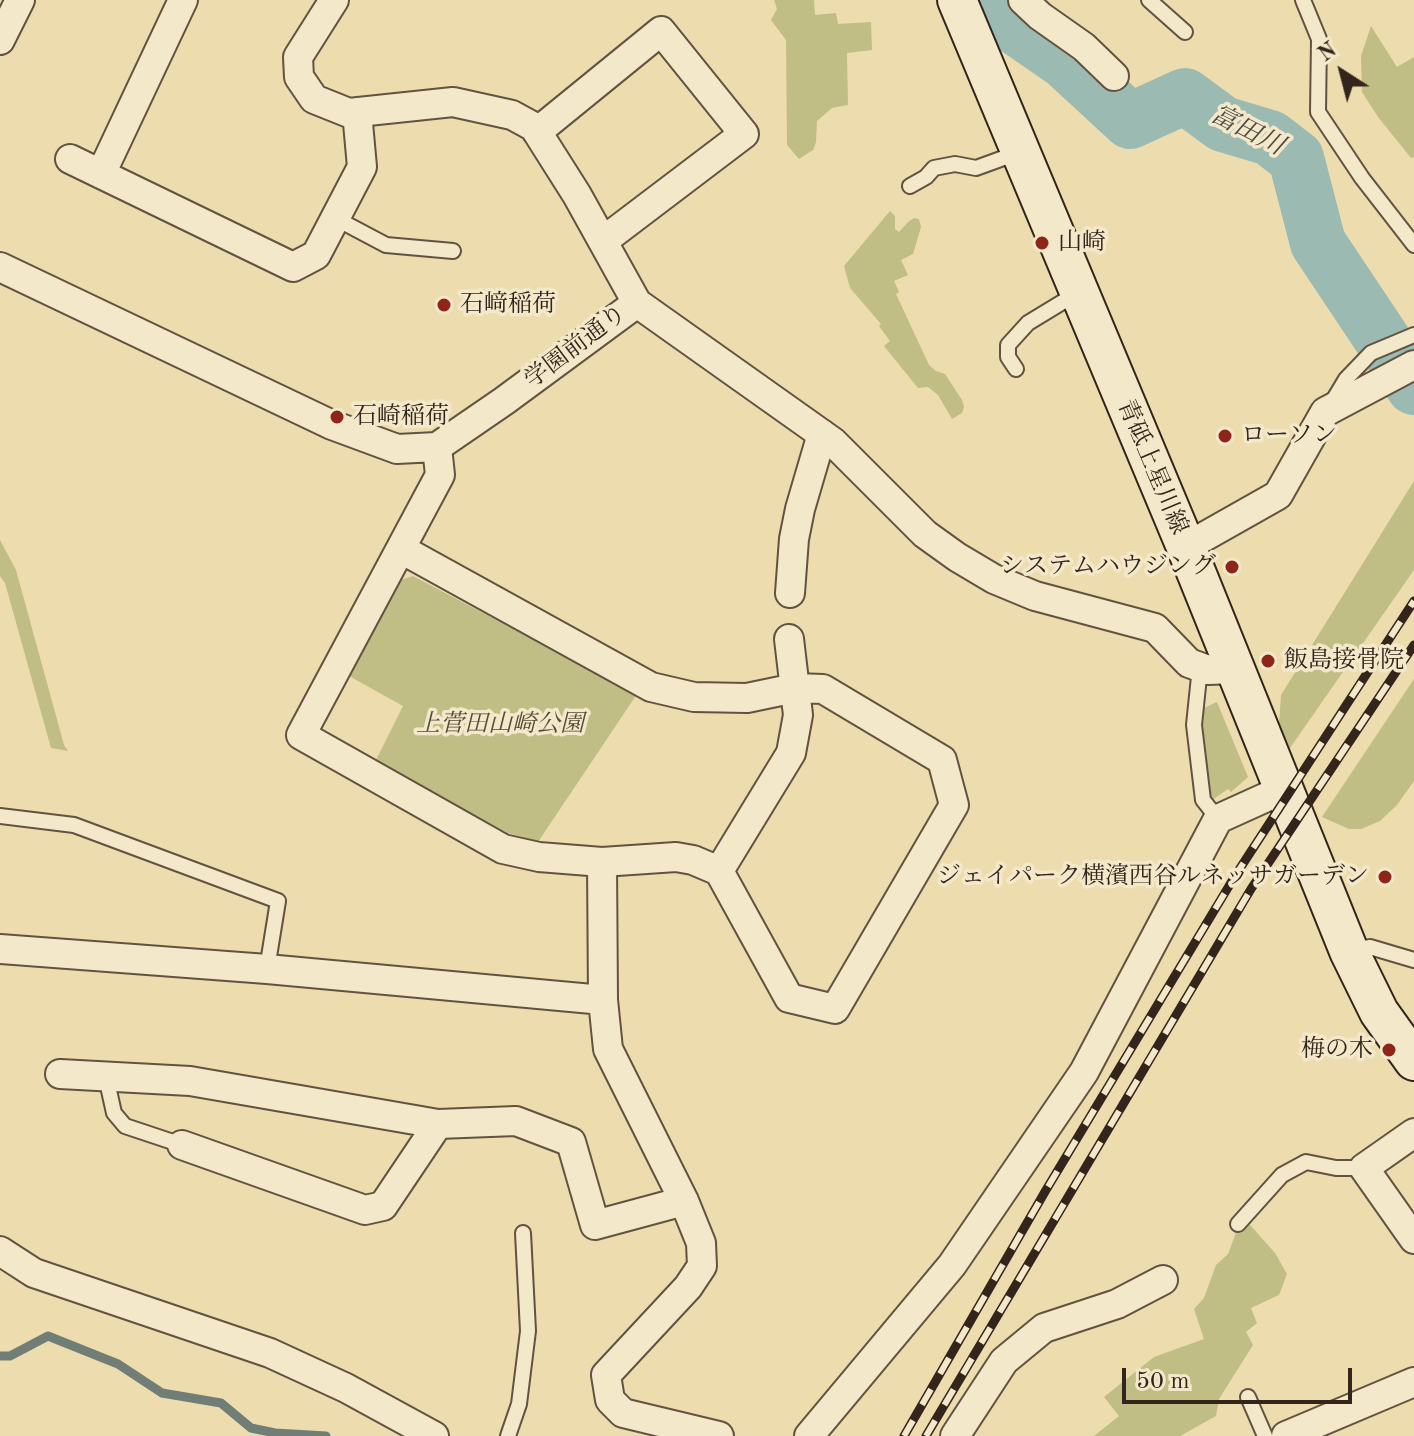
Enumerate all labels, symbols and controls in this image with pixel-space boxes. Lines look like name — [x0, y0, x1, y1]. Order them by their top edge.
north arrow — [1302, 32, 1382, 112]
text: N — [1315, 39, 1341, 66]
water label: 富田川 — [1205, 99, 1289, 163]
place label: 山崎 — [1058, 229, 1106, 257]
marker: 山崎 — [1033, 234, 1051, 252]
place label: 石﨑稲荷 — [460, 291, 556, 319]
marker: 石﨑稲荷 — [435, 296, 453, 314]
street label: 学園前通り — [519, 299, 633, 395]
street label: 青砥上星川線 — [1111, 395, 1193, 539]
place label: 石崎稲荷 — [353, 403, 449, 431]
marker: 石崎稲荷 — [328, 408, 346, 426]
place label: ローソン — [1241, 422, 1337, 450]
marker: ローソン — [1216, 427, 1234, 445]
place label: システムハウジング — [1000, 553, 1216, 581]
marker: システムハウジング — [1223, 558, 1241, 576]
place label: 飯島接骨院 — [1284, 647, 1404, 675]
marker: 飯島接骨院 — [1259, 652, 1277, 670]
park label: 上菅田山崎公園 — [416, 711, 584, 739]
place label: ジェイパーク横濱西谷ルネッサガーデン — [937, 863, 1369, 891]
marker: ジェイパーク横濱西谷ルネッサガーデン — [1376, 868, 1394, 886]
place label: 梅の木 — [1301, 1036, 1373, 1064]
marker: 梅の木 — [1380, 1041, 1398, 1059]
scale bar — [1126, 1352, 1356, 1402]
text: 50 m — [1136, 1370, 1190, 1394]

